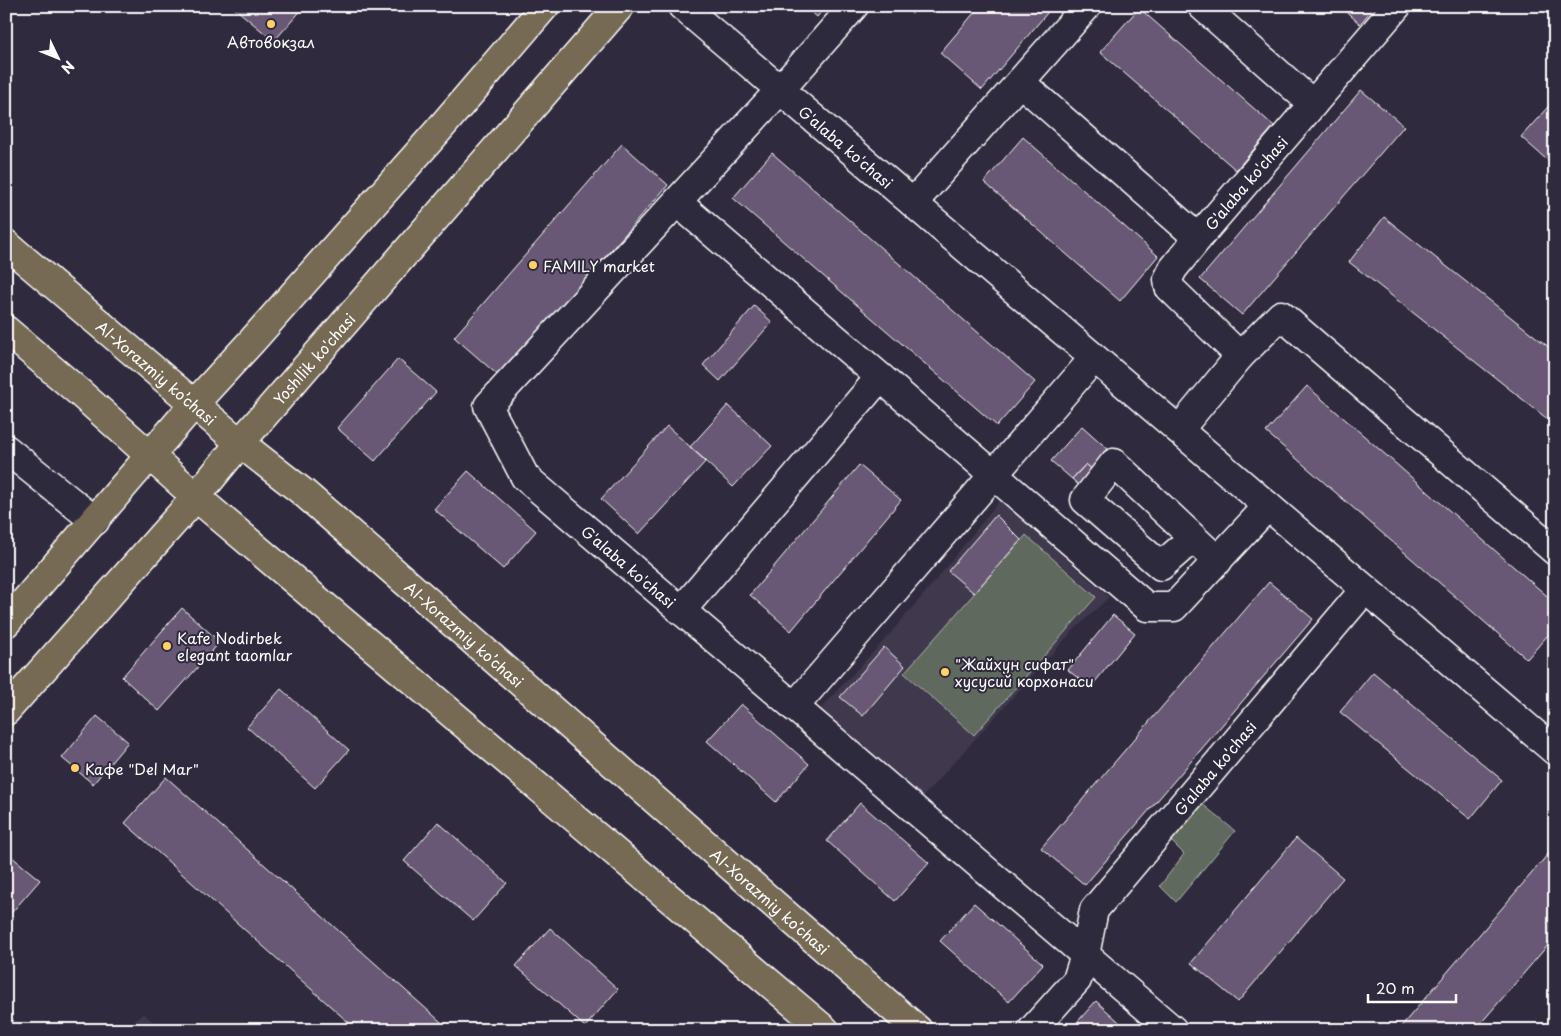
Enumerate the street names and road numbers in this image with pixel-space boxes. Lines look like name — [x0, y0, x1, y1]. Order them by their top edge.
street label: G'alaba ko'chasi — [794, 99, 899, 193]
street label: G'alaba ko'chasi — [1198, 131, 1293, 235]
street label: Yoshllik ko'chasi — [267, 307, 360, 409]
street label: Al-Xorazmiy ko’chasi — [92, 314, 222, 430]
street label: G'alaba ko'chasi — [577, 519, 681, 613]
street label: Al-Xorazmiy ko’chasi — [400, 575, 529, 692]
street label: G'alaba ko'chasi — [1168, 715, 1261, 820]
street label: Al-Xorazmiy ko’chasi — [706, 842, 835, 959]

